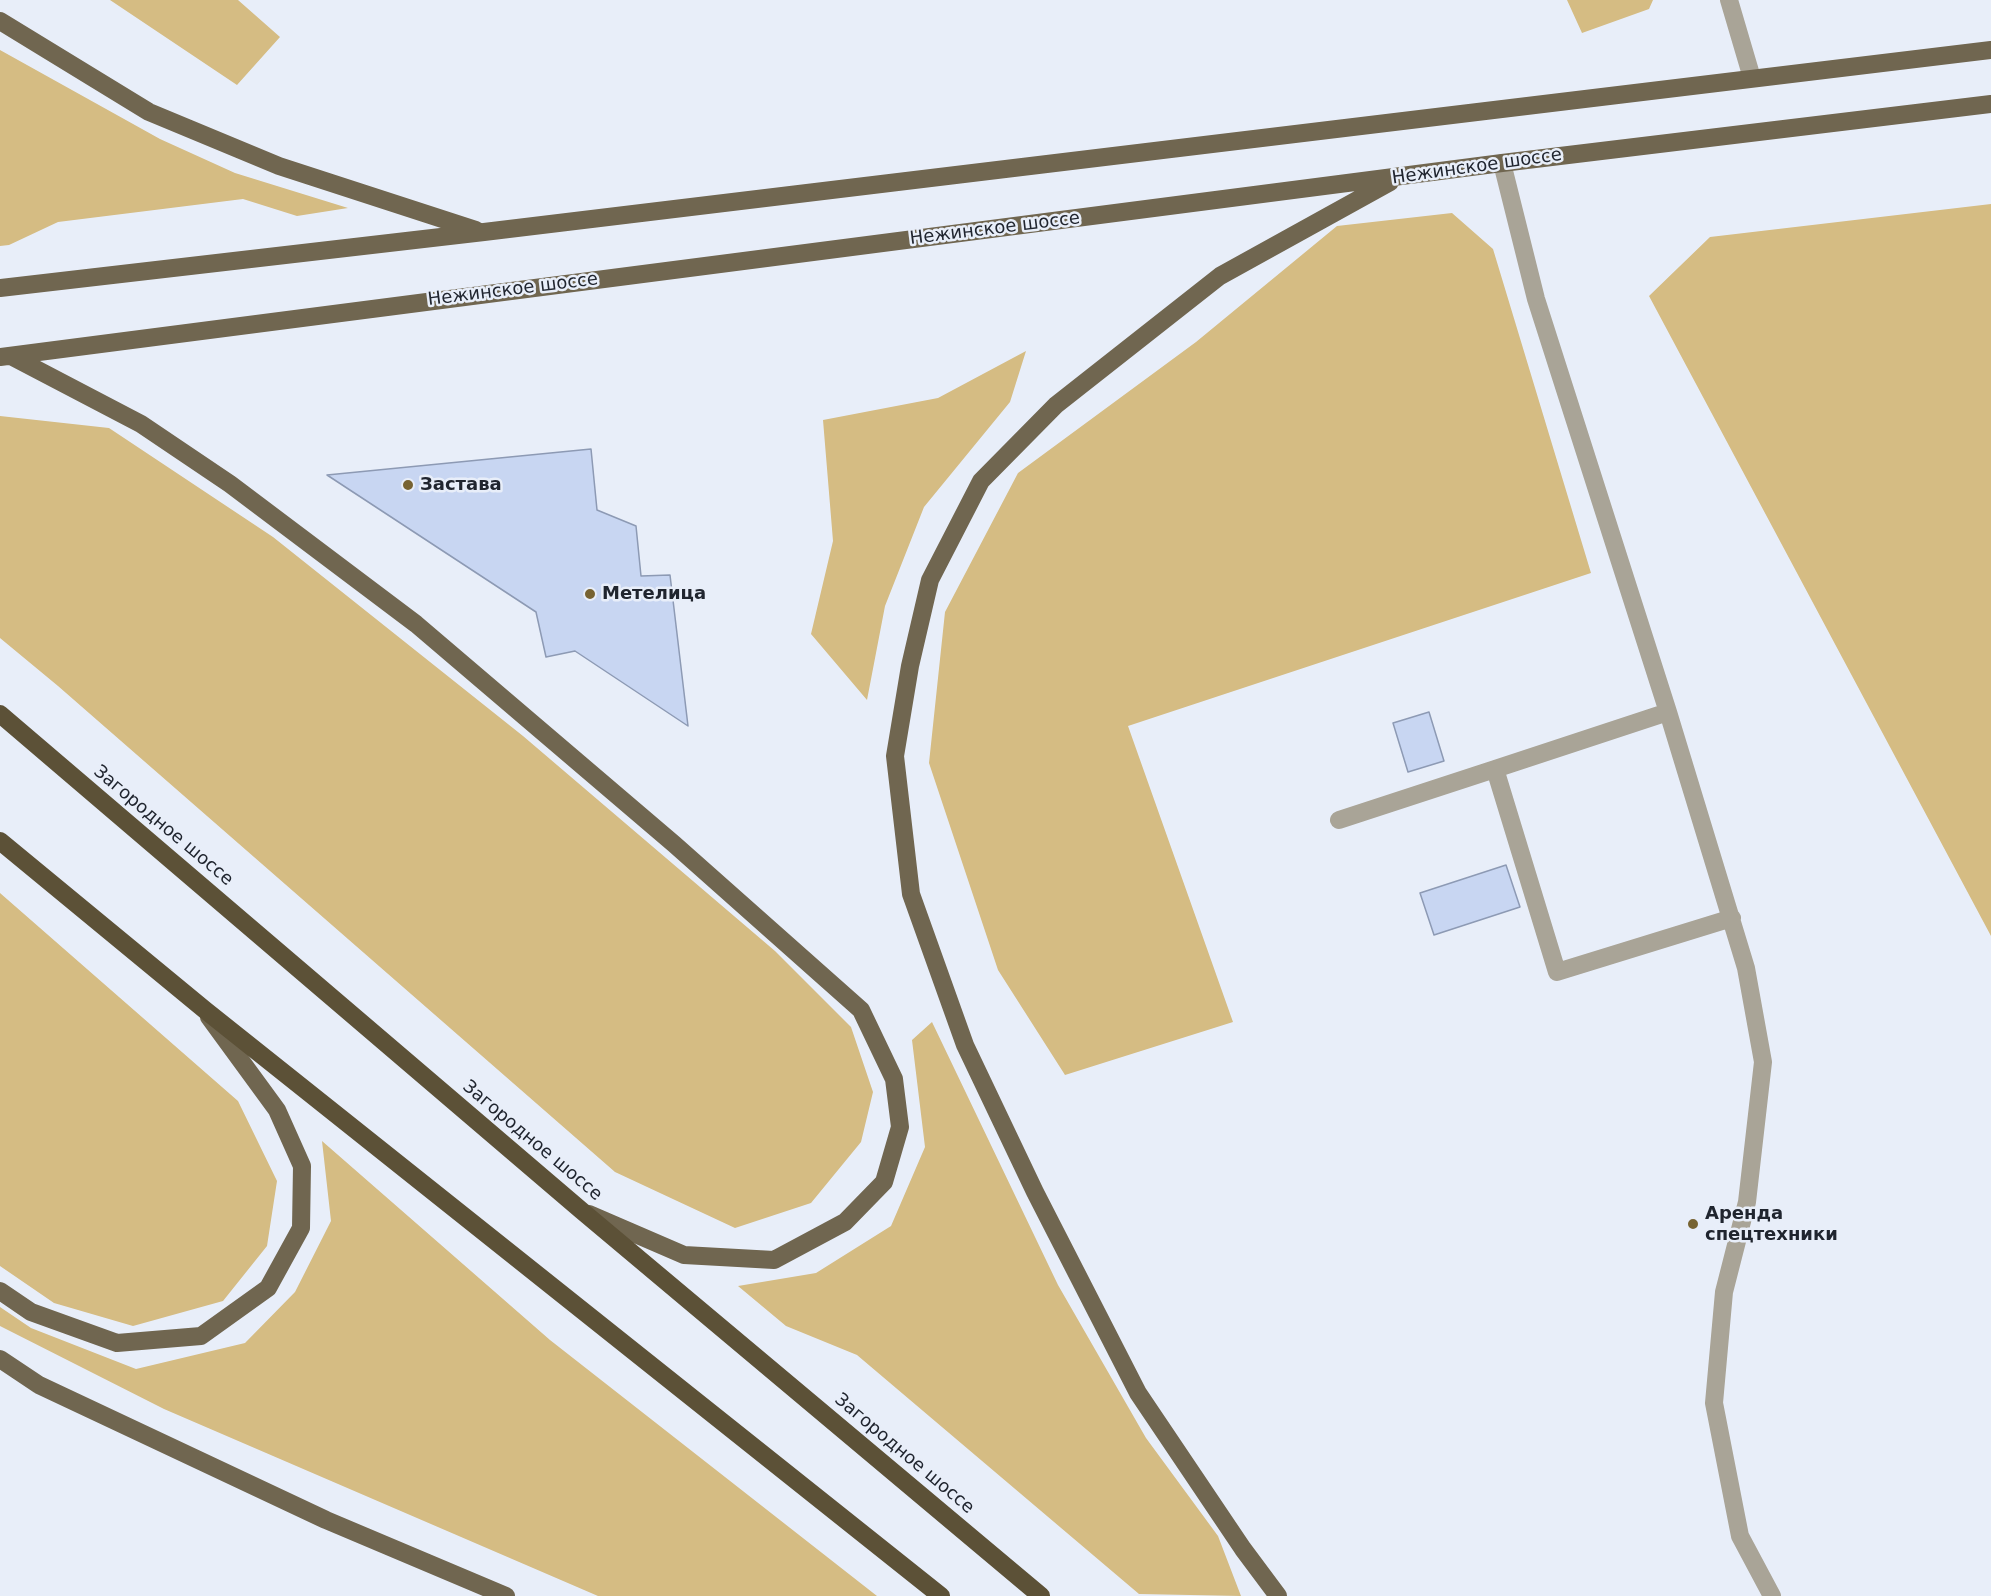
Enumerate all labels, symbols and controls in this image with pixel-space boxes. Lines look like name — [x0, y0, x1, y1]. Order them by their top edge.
street label: Нежинское шоссе — [1391, 144, 1563, 190]
street label: Нежинское шоссе — [909, 208, 1081, 250]
street label: Нежинское шоссе — [427, 269, 599, 311]
place label: Застава — [420, 474, 502, 496]
marker: Застава — [401, 478, 415, 492]
place label: Метелица — [602, 583, 706, 605]
marker: Метелица — [583, 587, 597, 601]
street label: Загородное шоссе — [89, 761, 237, 891]
street label: Загородное шоссе — [458, 1076, 606, 1206]
place label: Аренда спецтехники — [1705, 1203, 1838, 1246]
marker: Аренда спецтехники — [1686, 1217, 1700, 1231]
street label: Загородное шоссе — [830, 1389, 978, 1519]

